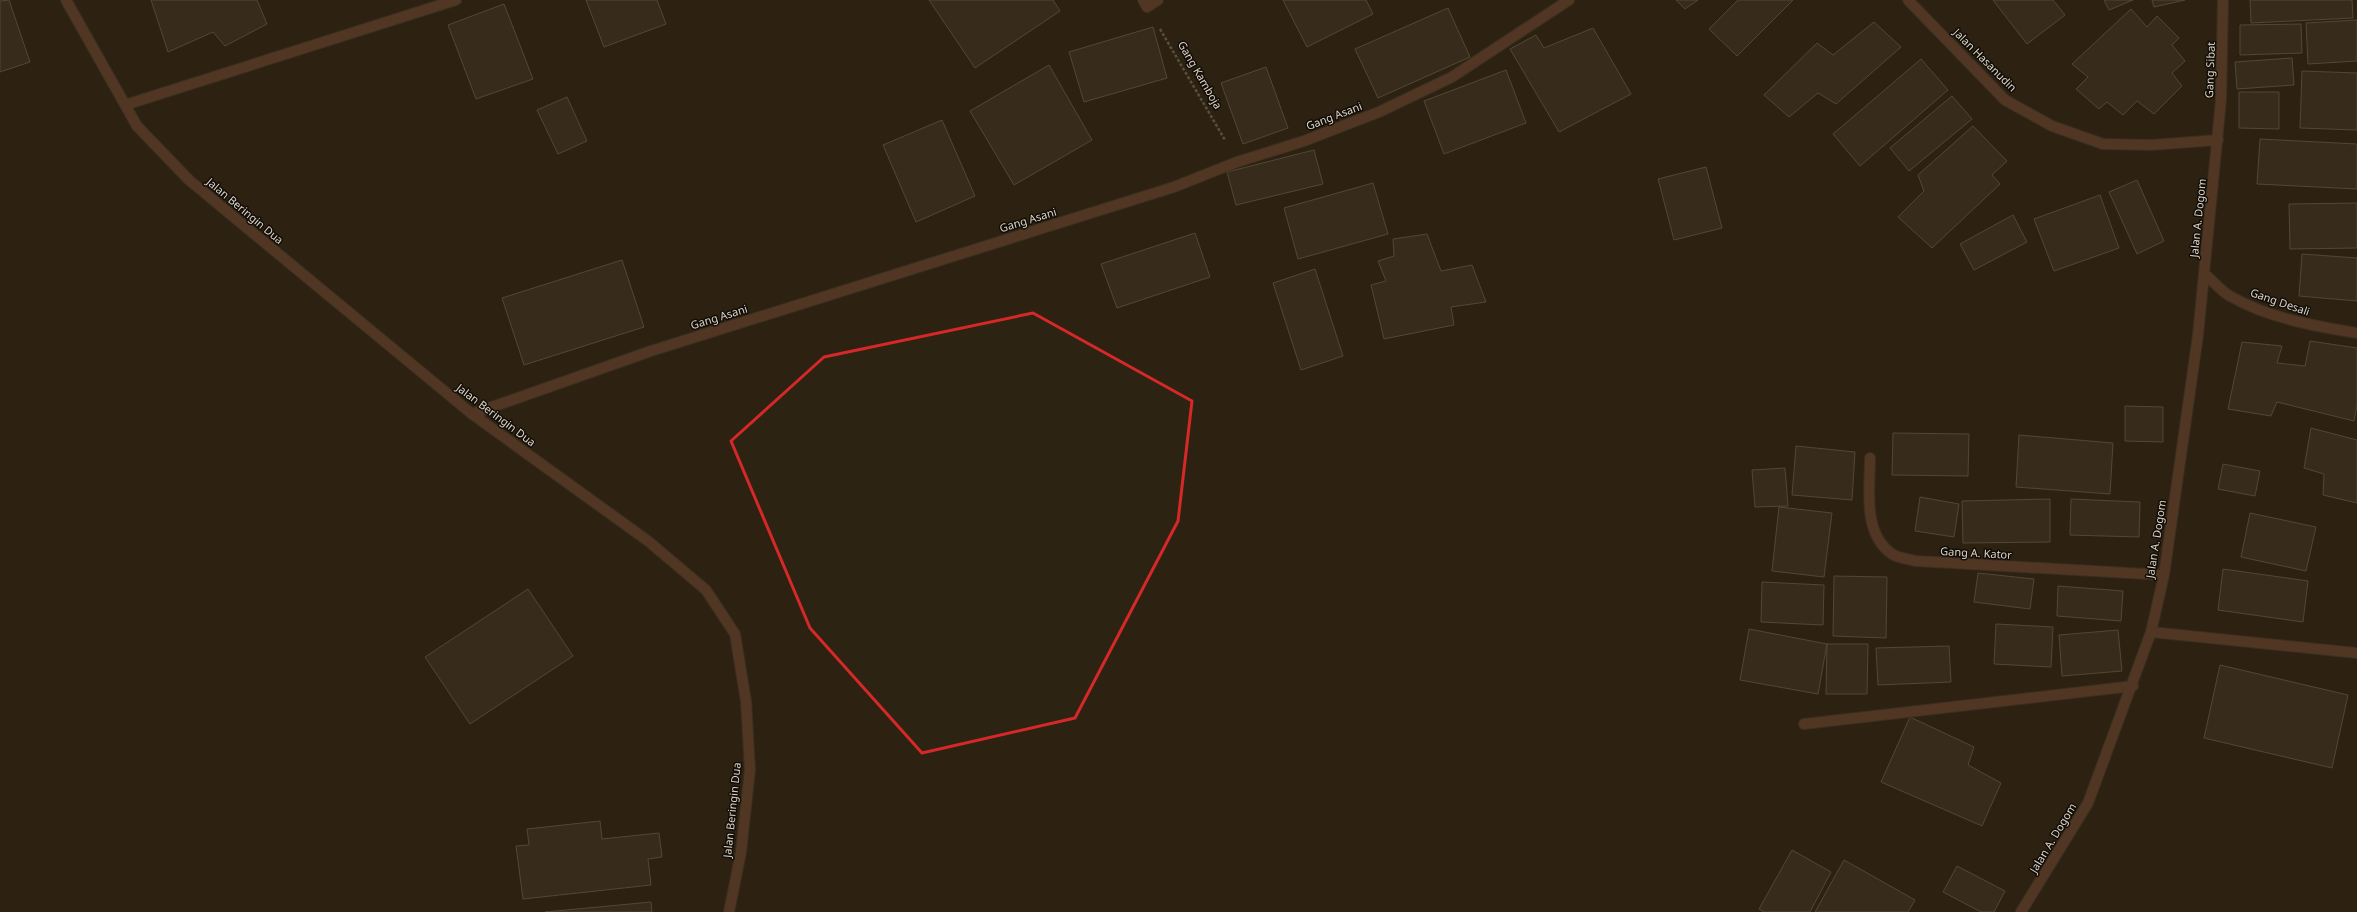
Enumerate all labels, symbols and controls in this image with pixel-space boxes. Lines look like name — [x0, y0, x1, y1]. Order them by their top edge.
street label: Jalan Hasanudin — [1950, 24, 2020, 95]
street label: Gang Kamboja — [1175, 38, 1226, 112]
street label: Gang Sibat — [2201, 42, 2218, 98]
street label: Gang Asani — [1304, 98, 1364, 133]
street label: Jalan Beringin Dua — [203, 173, 287, 247]
street label: Jalan A. Dogom — [2186, 178, 2209, 259]
street label: Gang Asani — [998, 204, 1058, 235]
street label: Gang Desali — [2248, 284, 2312, 319]
street label: Gang Asani — [689, 301, 749, 332]
street label: Jalan Beringin Dua — [453, 379, 539, 449]
street label: Jalan A. Dogom — [2142, 499, 2169, 580]
street label: Gang A. Kator — [1940, 543, 2013, 562]
street label: Jalan Beringin Dua — [719, 762, 744, 859]
street label: Jalan A. Dogom — [2025, 800, 2079, 876]

